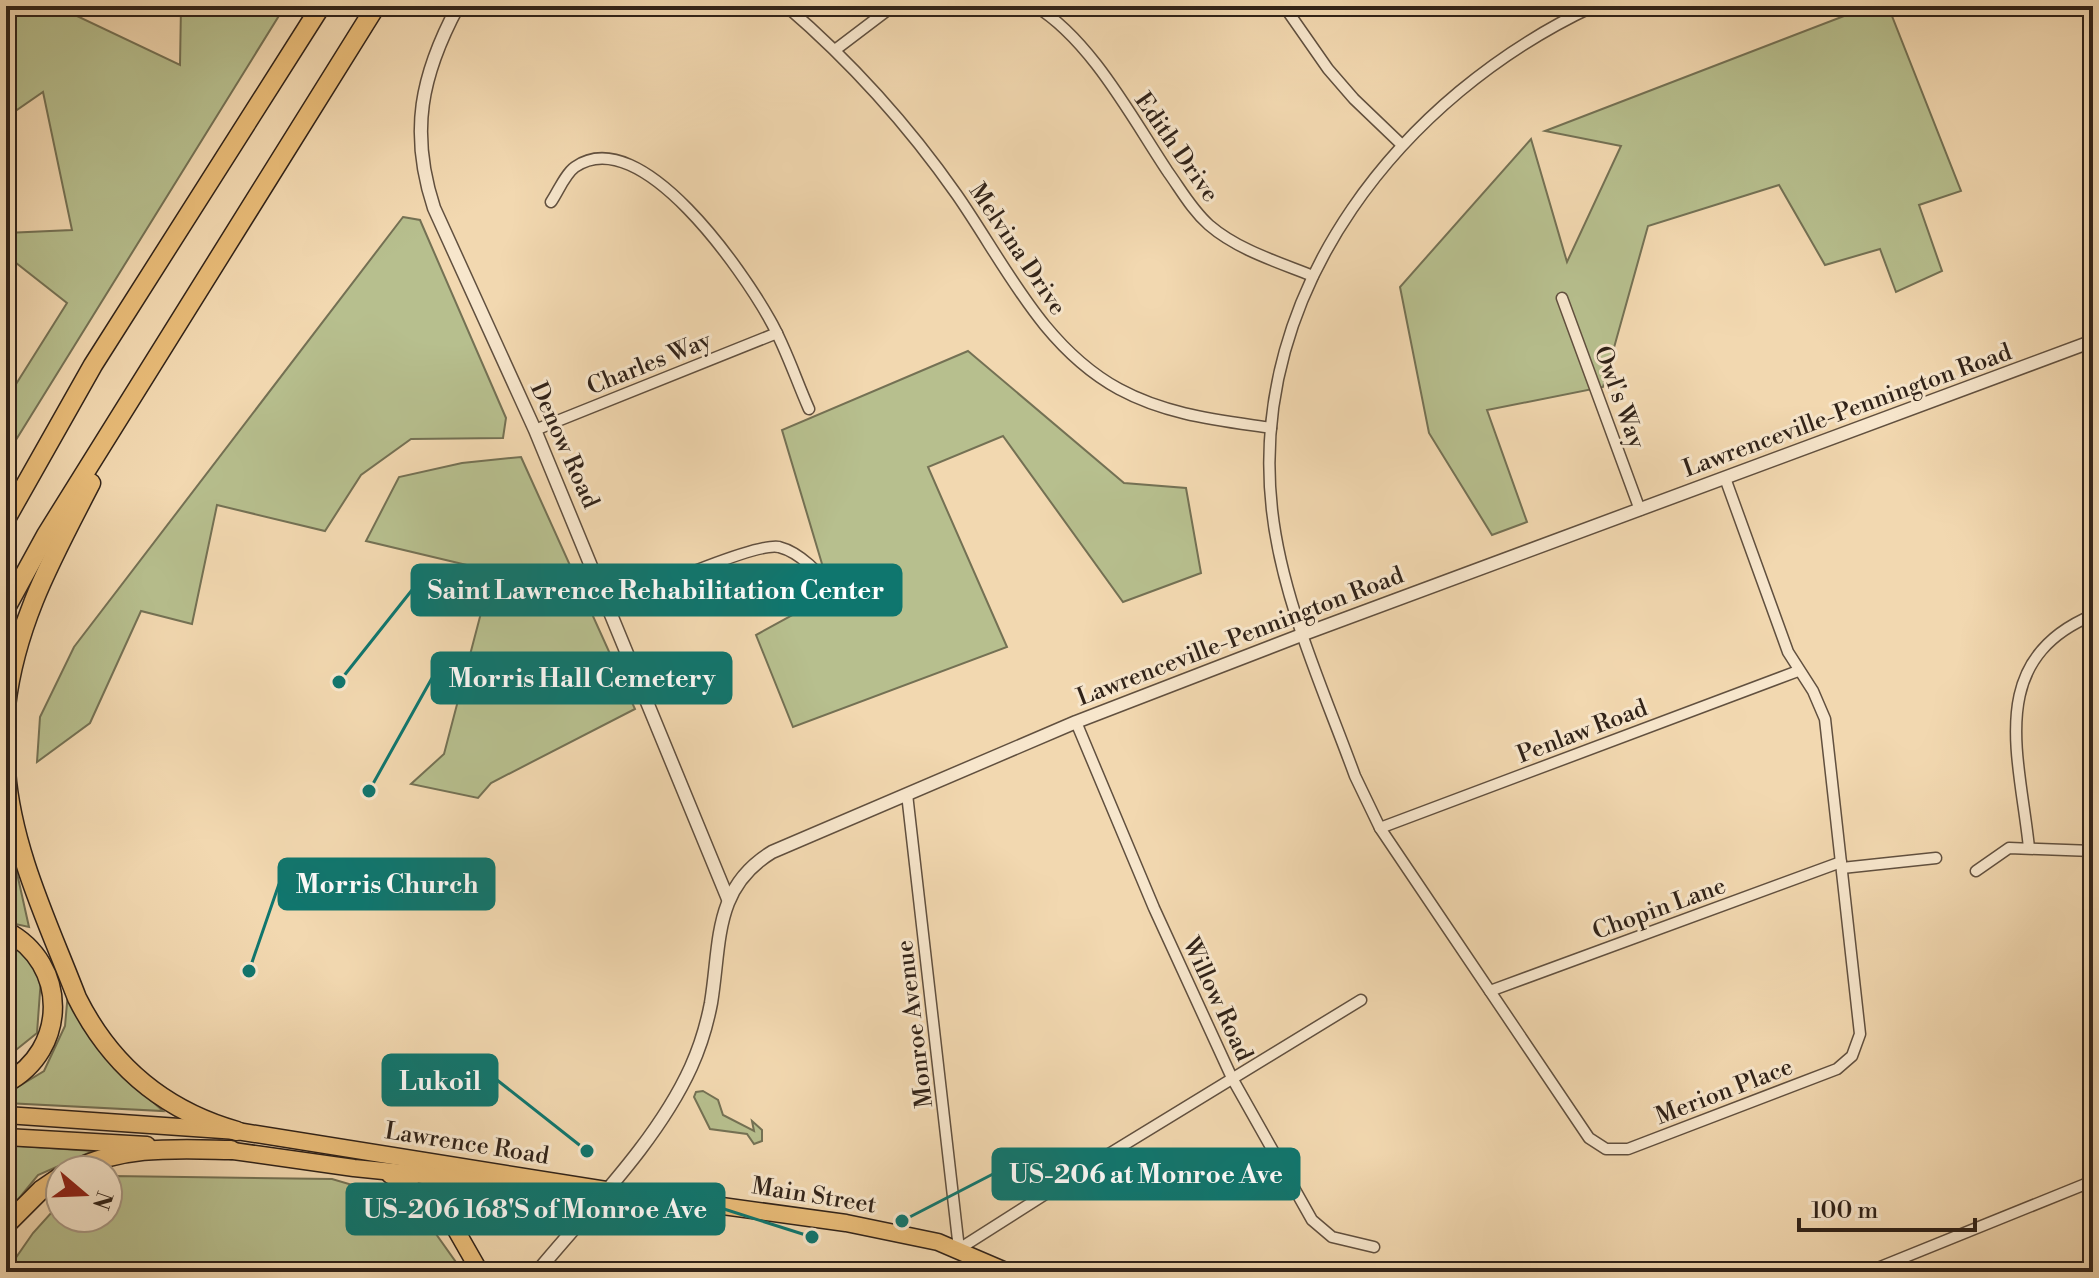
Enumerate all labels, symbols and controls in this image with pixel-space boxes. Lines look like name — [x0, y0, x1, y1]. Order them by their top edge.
street label: Edith Drive — [1127, 87, 1225, 208]
street label: Melvina Drive — [962, 178, 1072, 321]
street label: Charles Way — [583, 325, 716, 402]
street label: Lawrenceville-Pennington Road — [1679, 337, 2016, 484]
street label: Owl's Way — [1587, 342, 1652, 453]
street label: Denow Road — [523, 378, 605, 514]
street label: Lawrenceville-Pennington Road — [1073, 560, 1408, 713]
callout: Saint Lawrence Rehabilitation Center — [412, 565, 901, 615]
text: Saint Lawrence Rehabilitation Center — [428, 575, 884, 607]
callout: Morris Hall Cemetery — [432, 653, 731, 703]
text: Morris Hall Cemetery — [448, 663, 717, 695]
street label: Penlaw Road — [1513, 693, 1652, 771]
callout: Morris Church — [279, 859, 494, 909]
text: Morris Church — [295, 869, 479, 901]
street label: Chopin Lane — [1589, 871, 1730, 947]
street label: Willow Road — [1175, 932, 1259, 1066]
street label: Monroe Avenue — [890, 938, 940, 1109]
street label: Merion Place — [1651, 1052, 1797, 1132]
callout: Lukoil — [383, 1055, 497, 1105]
text: Lukoil — [399, 1066, 481, 1098]
street label: Lawrence Road — [383, 1116, 551, 1172]
callout: US-206 at Monroe Ave — [993, 1149, 1299, 1199]
north arrow — [44, 1154, 124, 1234]
text: US-206 at Monroe Ave — [1009, 1159, 1283, 1191]
street label: Main Street — [749, 1171, 879, 1221]
scale bar — [1799, 1182, 1975, 1232]
callout: US-206 168'S of Monroe Ave — [347, 1184, 724, 1234]
text: N — [86, 1187, 117, 1213]
text: US-206 168'S of Monroe Ave — [363, 1194, 707, 1226]
text: 100 m — [1811, 1196, 1878, 1226]

